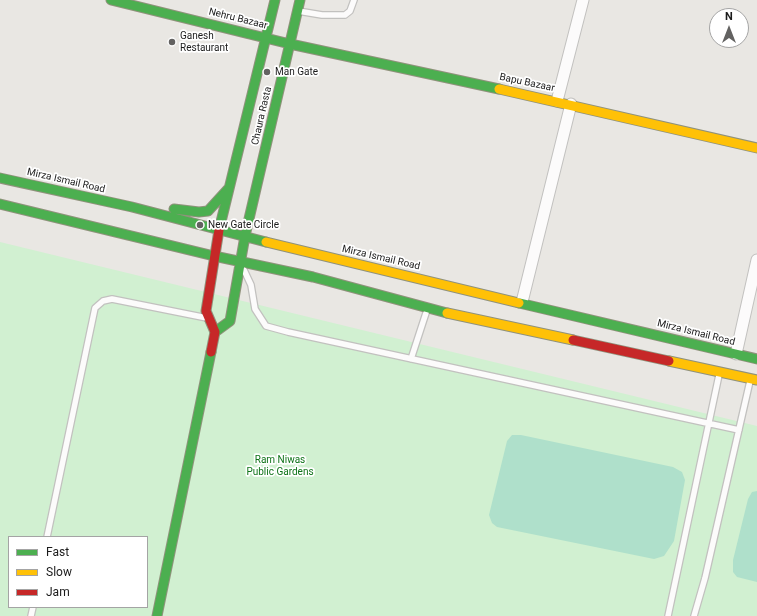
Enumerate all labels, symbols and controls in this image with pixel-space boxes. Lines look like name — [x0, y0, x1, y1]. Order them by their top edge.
street label: Nehru Bazaar — [207, 6, 269, 32]
north arrow — [709, 8, 749, 48]
text: N — [725, 10, 733, 23]
place label: Ganesh Restaurant — [180, 30, 228, 54]
marker: Ganesh Restaurant — [167, 37, 177, 47]
place label: Man Gate — [275, 66, 318, 78]
marker: Man Gate — [262, 67, 272, 77]
street label: Bapu Bazaar — [498, 71, 556, 95]
street label: Chaura Rasta — [249, 86, 275, 146]
street label: Mirza Ismail Road — [26, 166, 106, 196]
place label: New Gate Circle — [208, 219, 279, 231]
marker: New Gate Circle — [195, 220, 205, 230]
street label: Mirza Ismail Road — [341, 243, 421, 273]
street label: Mirza Ismail Road — [656, 318, 736, 348]
park label: Ram Niwas Public Gardens — [246, 454, 314, 478]
legend — [8, 536, 148, 608]
text: Fast — [46, 545, 69, 559]
text: Slow — [46, 565, 72, 579]
text: Jam — [46, 585, 70, 599]

